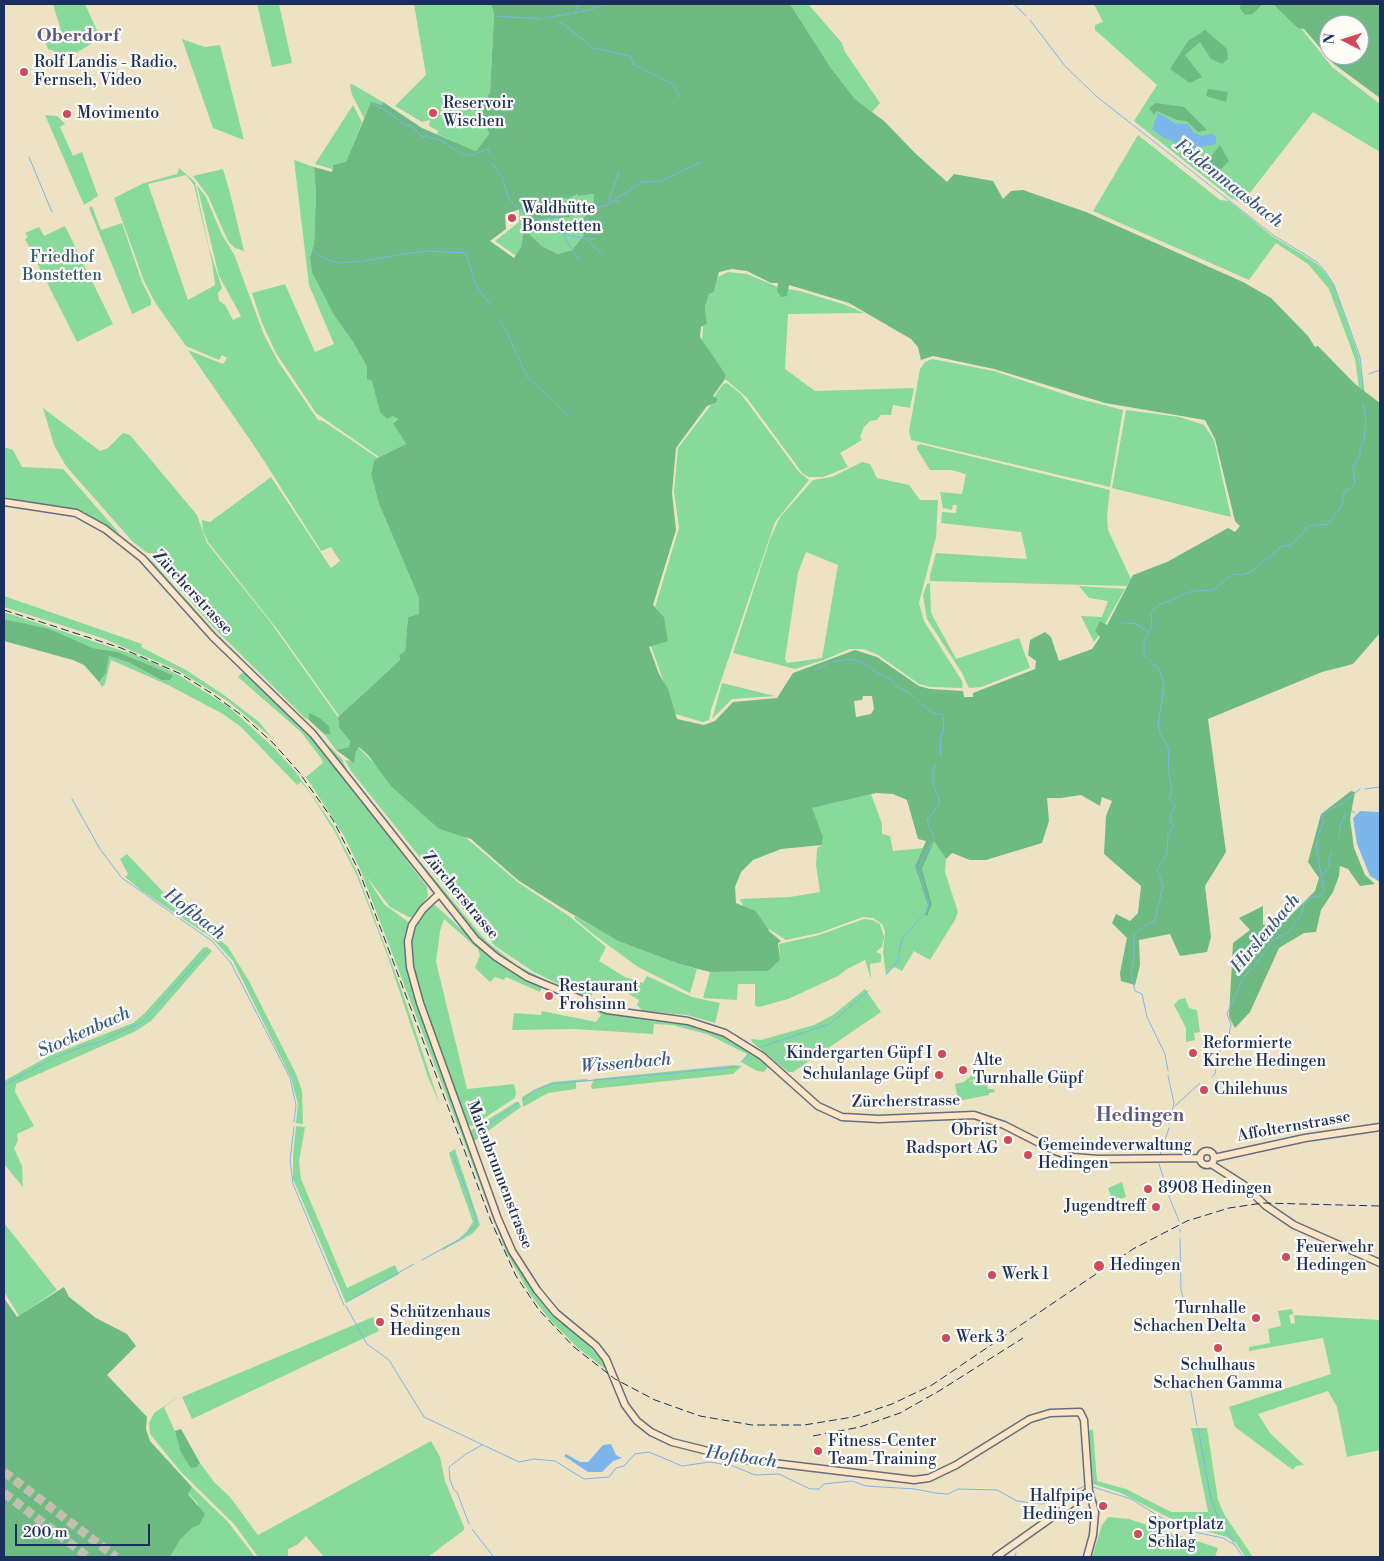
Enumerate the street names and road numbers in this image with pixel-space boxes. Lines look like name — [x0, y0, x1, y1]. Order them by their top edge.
street label: Zürcherstrasse — [148, 547, 236, 639]
street label: Zürcherstrasse — [418, 848, 502, 944]
street label: Zürcherstrasse — [852, 1091, 960, 1113]
street label: Maienbrunnenstrasse — [462, 1098, 536, 1252]
street label: Affolternstrasse — [1236, 1108, 1352, 1146]

